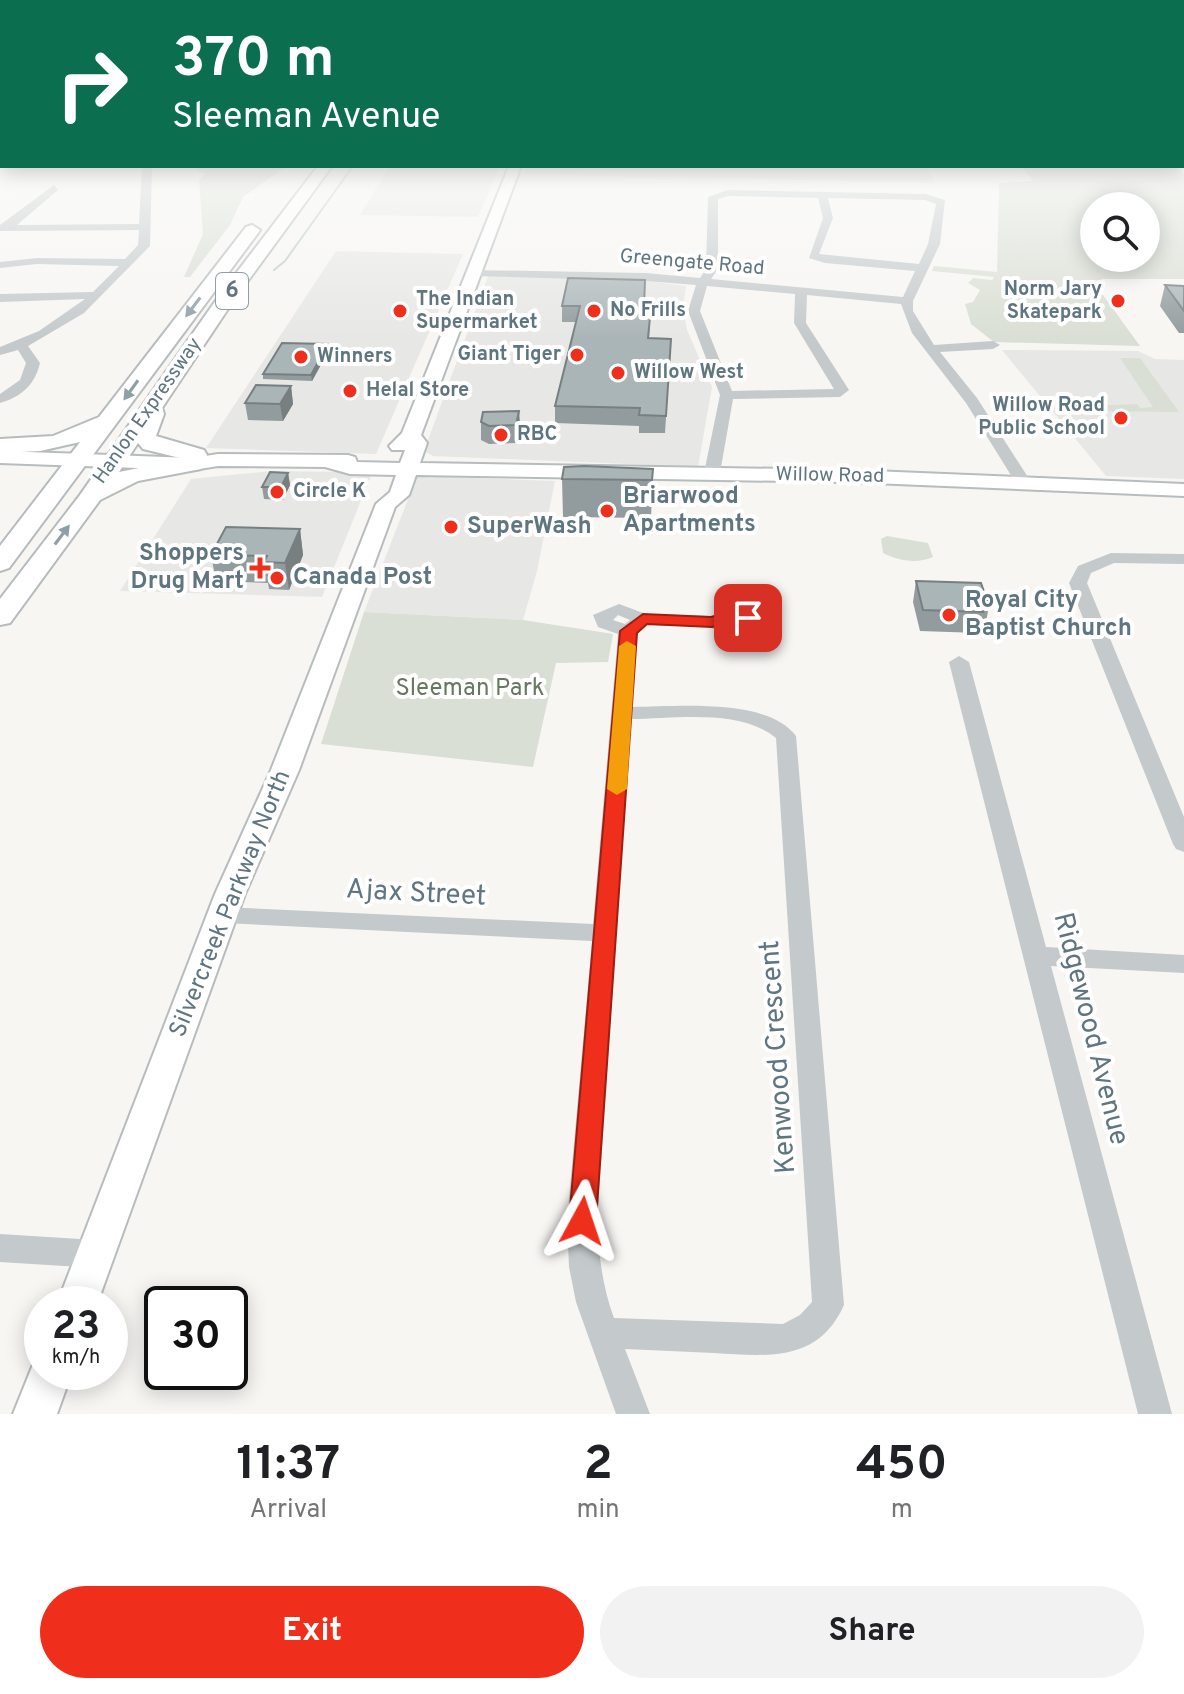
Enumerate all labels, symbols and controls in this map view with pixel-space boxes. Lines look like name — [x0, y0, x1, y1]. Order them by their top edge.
text: 370 m — [172, 26, 335, 96]
icon: right — [40, 32, 144, 136]
text: Sleeman Avenue — [172, 95, 440, 141]
map controls — [1080, 192, 1160, 272]
button: search — [1080, 192, 1160, 272]
street label: Greengate Road — [618, 244, 766, 282]
road number: 6 — [216, 273, 248, 309]
place label: Norm Jary Skatepark — [1004, 277, 1102, 326]
place label: The Indian Supermarket — [416, 287, 538, 336]
marker: Norm Jary Skatepark — [1109, 292, 1127, 310]
one-way arrow — [185, 296, 201, 317]
place label: No Frills — [610, 298, 686, 324]
marker: The Indian Supermarket — [391, 302, 409, 320]
marker: No Frills — [585, 302, 603, 320]
street label: Hanlon Expressway — [88, 333, 208, 489]
place label: Giant Tiger — [457, 342, 562, 368]
place label: Winners — [317, 344, 393, 370]
marker: Giant Tiger — [568, 346, 586, 364]
marker: Winners — [292, 348, 310, 366]
place label: Willow West — [634, 360, 744, 386]
marker: Willow West — [609, 364, 627, 382]
place label: Helal Store — [366, 378, 469, 404]
one-way arrow — [124, 380, 140, 401]
marker: Helal Store — [341, 382, 359, 400]
place label: Willow Road Public School — [978, 393, 1105, 442]
marker: Willow Road Public School — [1112, 409, 1130, 427]
place label: RBC — [517, 422, 557, 448]
marker: RBC — [492, 426, 510, 444]
street label: Willow Road — [775, 462, 885, 490]
place label: Circle K — [293, 479, 366, 505]
place label: Briarwood Apartments — [623, 482, 756, 540]
marker: Circle K — [268, 483, 286, 501]
marker: Briarwood Apartments — [598, 502, 616, 520]
place label: SuperWash — [467, 512, 592, 542]
marker: SuperWash — [442, 518, 460, 536]
one-way arrow — [54, 525, 70, 545]
place label: Shoppers Drug Mart — [131, 539, 244, 597]
marker: Shoppers Drug Mart — [251, 559, 269, 577]
place label: Canada Post — [293, 563, 432, 593]
marker: Canada Post — [268, 569, 286, 587]
pin — [714, 584, 782, 652]
place label: Royal City Baptist Church — [965, 586, 1132, 644]
icon: arrive — [726, 596, 770, 640]
marker: Royal City Baptist Church — [940, 606, 958, 624]
park label: Sleeman Park — [395, 674, 545, 704]
street label: Silvercreek Parkway North — [164, 766, 298, 1042]
street label: Ajax Street — [345, 872, 487, 916]
street label: Ridgewood Avenue — [1044, 909, 1136, 1149]
street label: Kenwood Crescent — [753, 939, 805, 1175]
position arrow — [540, 1179, 624, 1263]
speed limit sign: 30 — [144, 1286, 248, 1390]
text: 23 — [52, 1303, 100, 1353]
text: km/h — [52, 1345, 100, 1371]
text: 11:37 — [236, 1436, 340, 1496]
text: 2 — [583, 1436, 613, 1496]
text: 450 — [856, 1436, 948, 1496]
text: Arrival — [249, 1494, 327, 1527]
text: min — [576, 1494, 620, 1527]
text: m — [891, 1494, 913, 1527]
button: Exit — [40, 1586, 584, 1678]
button: Share — [600, 1586, 1144, 1678]

